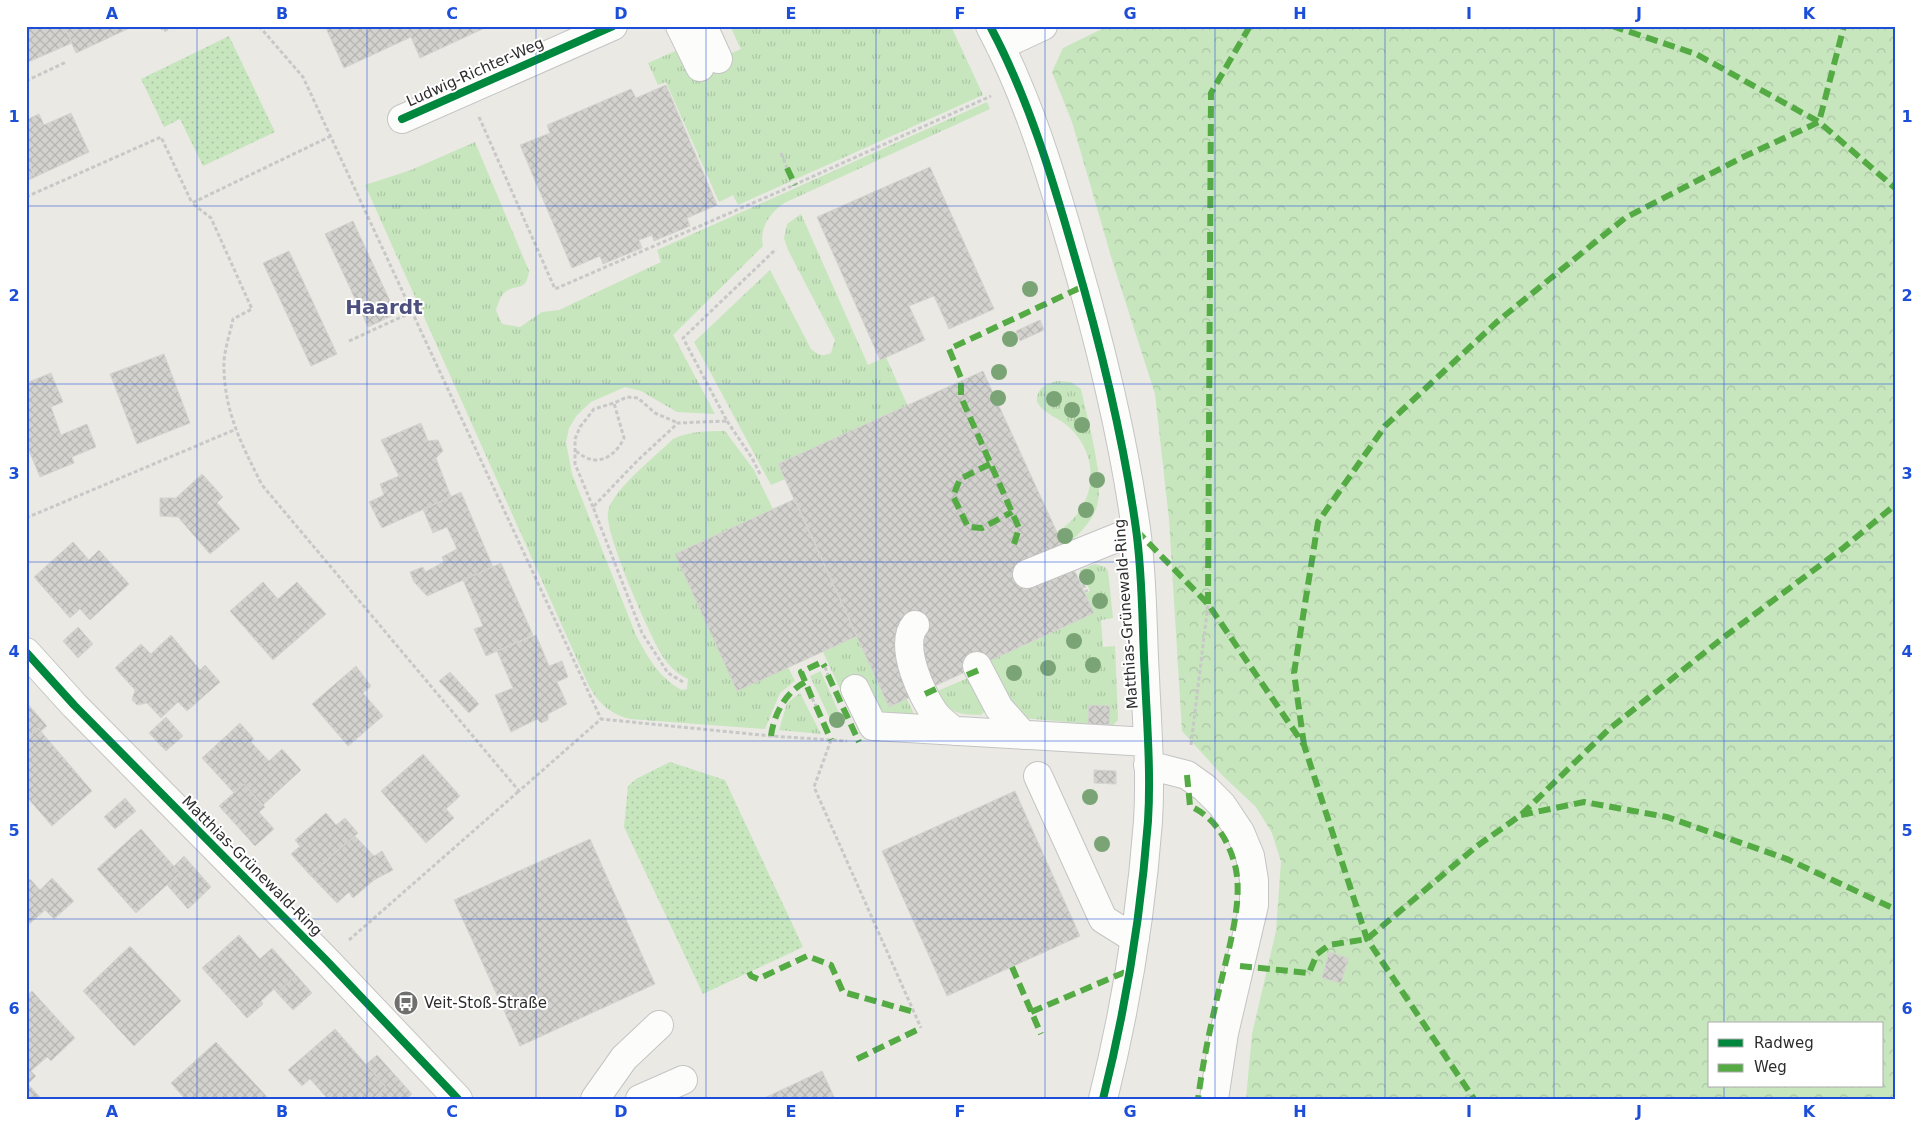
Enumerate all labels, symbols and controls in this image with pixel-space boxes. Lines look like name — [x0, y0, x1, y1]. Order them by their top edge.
text: A — [106, 4, 119, 23]
text: B — [276, 4, 288, 23]
text: C — [446, 4, 458, 23]
text: D — [614, 4, 628, 23]
text: E — [786, 4, 796, 23]
text: F — [955, 4, 965, 23]
text: G — [1123, 4, 1137, 23]
text: H — [1293, 4, 1307, 23]
text: I — [1466, 4, 1472, 23]
text: J — [1635, 4, 1642, 23]
text: K — [1803, 4, 1816, 23]
street label: Ludwig-Richter-Weg — [403, 34, 547, 110]
text: 1 — [8, 107, 20, 126]
text: 1 — [1901, 107, 1913, 126]
text: 2 — [8, 286, 20, 305]
text: 2 — [1901, 286, 1913, 305]
district label: Haardt — [345, 295, 423, 319]
text: 3 — [8, 464, 20, 483]
text: 3 — [1901, 464, 1913, 483]
street label: Matthias-Grünewald-Ring — [1110, 518, 1142, 710]
text: 4 — [8, 642, 20, 661]
text: 4 — [1901, 642, 1913, 661]
street label: Matthias-Grünewald-Ring — [178, 792, 326, 940]
text: 5 — [8, 821, 20, 840]
text: 5 — [1901, 821, 1913, 840]
bus stop icon: Veit-Stoß-Straße — [393, 990, 419, 1016]
place label: Veit-Stoß-Straße — [424, 994, 547, 1012]
text: 6 — [8, 999, 20, 1018]
text: 6 — [1901, 999, 1913, 1018]
legend — [1708, 1022, 1884, 1088]
text: Radweg — [1754, 1034, 1814, 1052]
text: Weg — [1754, 1058, 1787, 1076]
text: A — [106, 1102, 119, 1121]
text: B — [276, 1102, 288, 1121]
text: C — [446, 1102, 458, 1121]
text: D — [614, 1102, 628, 1121]
text: E — [786, 1102, 796, 1121]
text: F — [955, 1102, 965, 1121]
text: G — [1123, 1102, 1137, 1121]
text: H — [1293, 1102, 1307, 1121]
text: I — [1466, 1102, 1472, 1121]
text: J — [1635, 1102, 1642, 1121]
text: K — [1803, 1102, 1816, 1121]

